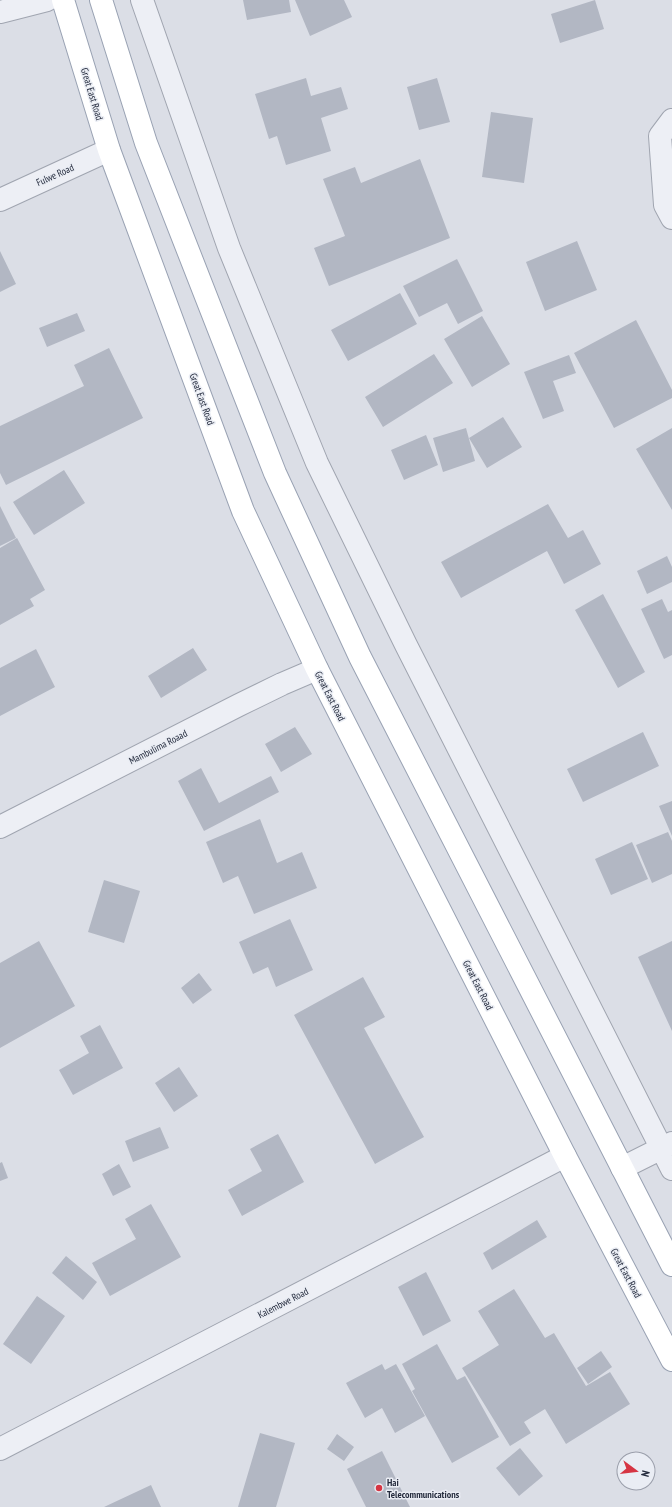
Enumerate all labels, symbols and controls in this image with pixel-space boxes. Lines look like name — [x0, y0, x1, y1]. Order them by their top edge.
street label: Great East Road — [78, 66, 106, 122]
street label: Fulwe Road — [34, 161, 76, 189]
street label: Great East Road — [187, 371, 217, 427]
street label: Great East Road — [312, 669, 348, 723]
street label: Mambulima Roaad — [127, 727, 189, 767]
street label: Great East Road — [460, 958, 496, 1012]
street label: Great East Road — [608, 1246, 644, 1300]
street label: Kalembwe Road — [256, 1285, 310, 1321]
north arrow — [616, 1451, 656, 1491]
text: N — [638, 1469, 653, 1478]
place label: Hai Telecommunications — [387, 1476, 460, 1501]
marker: Hai Telecommunications — [374, 1483, 384, 1493]

